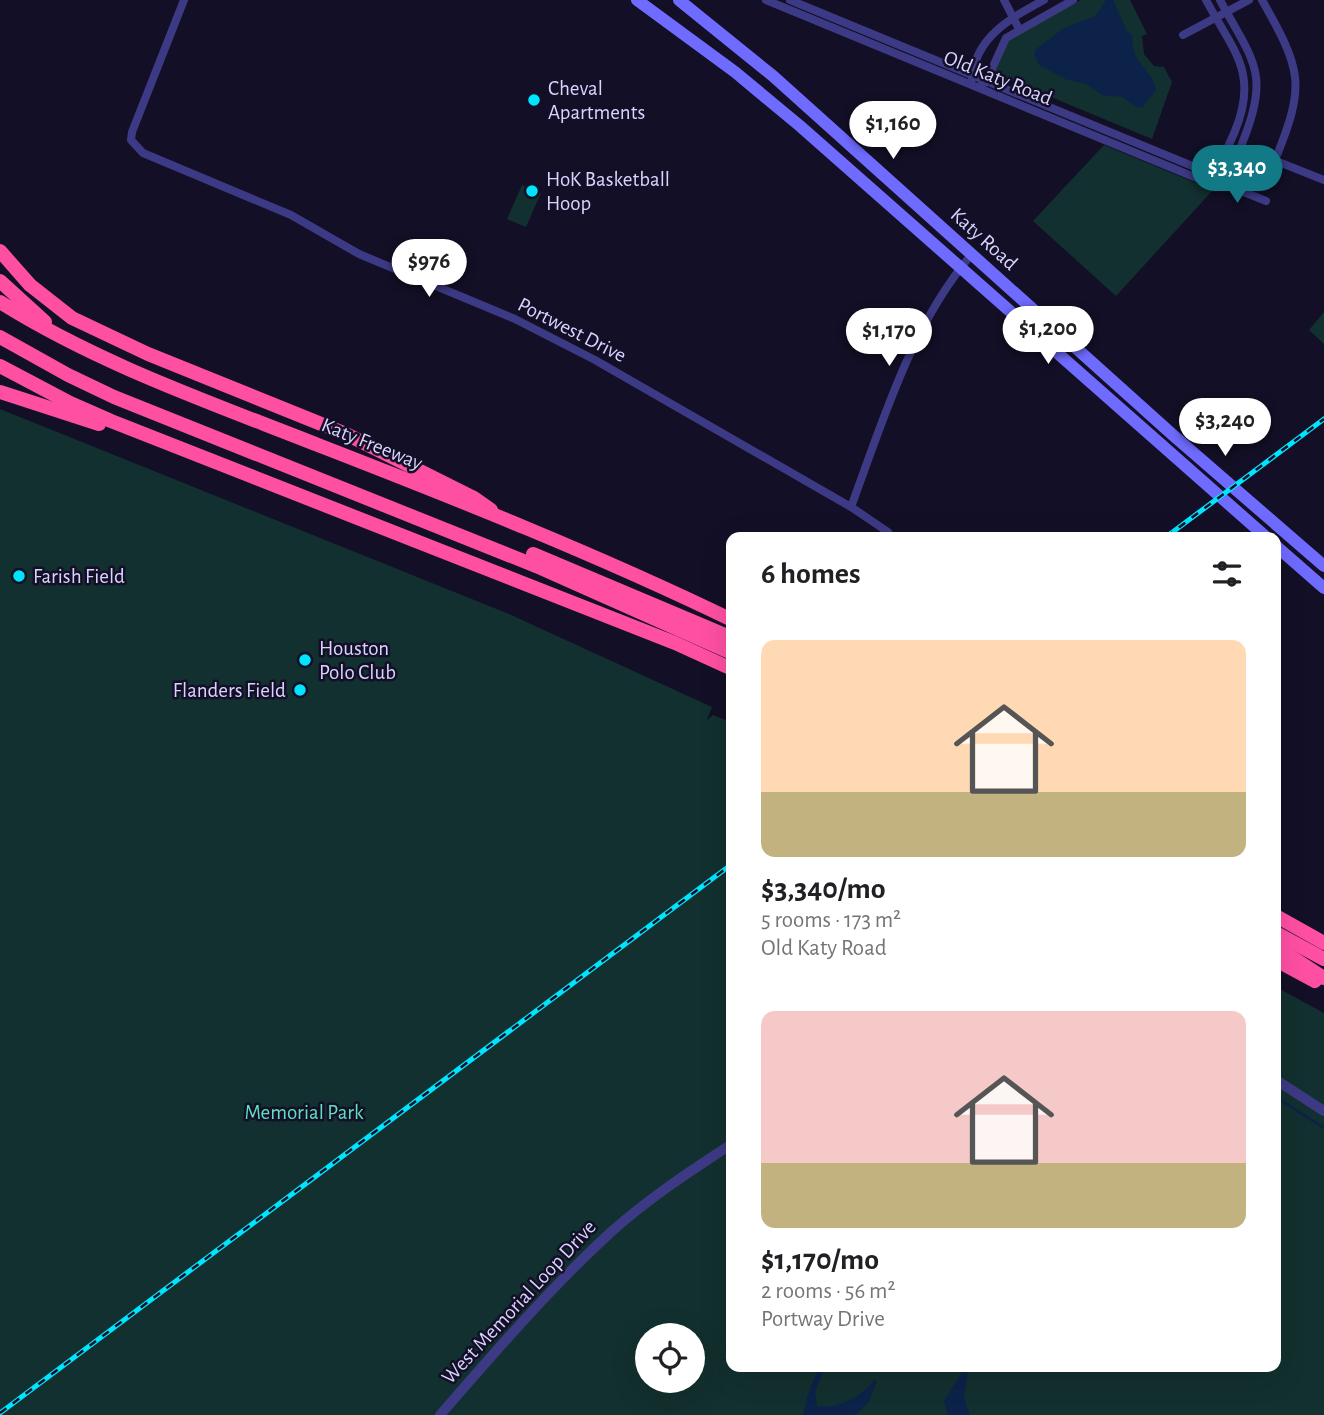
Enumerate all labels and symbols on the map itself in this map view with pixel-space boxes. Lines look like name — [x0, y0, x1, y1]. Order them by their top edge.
street label: Old Katy Road — [941, 47, 1055, 109]
place label: Cheval Apartments — [548, 78, 645, 123]
marker: Cheval Apartments — [526, 92, 542, 108]
pin: $1,160 — [836, 102, 950, 161]
pin: $3,340 — [1180, 146, 1294, 205]
place label: HoK Basketball Hoop — [546, 169, 670, 214]
marker: HoK Basketball Hoop — [524, 183, 540, 199]
street label: Katy Road — [947, 204, 1022, 274]
pin: $976 — [388, 240, 470, 299]
street label: Portwest Drive — [514, 294, 630, 366]
pin: $1,200 — [991, 306, 1105, 366]
pin: $1,170 — [832, 308, 946, 368]
pin: $3,240 — [1168, 398, 1282, 458]
street label: Katy Freeway — [319, 414, 425, 474]
place label: Farish Field — [33, 566, 125, 587]
marker: Farish Field — [11, 568, 27, 584]
place label: Houston Polo Club — [319, 638, 396, 683]
marker: Houston Polo Club — [297, 652, 313, 668]
place label: Flanders Field — [173, 680, 286, 701]
marker: Flanders Field — [292, 682, 308, 698]
park label: Memorial Park — [244, 1102, 364, 1123]
street label: West Memorial Loop Drive — [438, 1216, 600, 1388]

